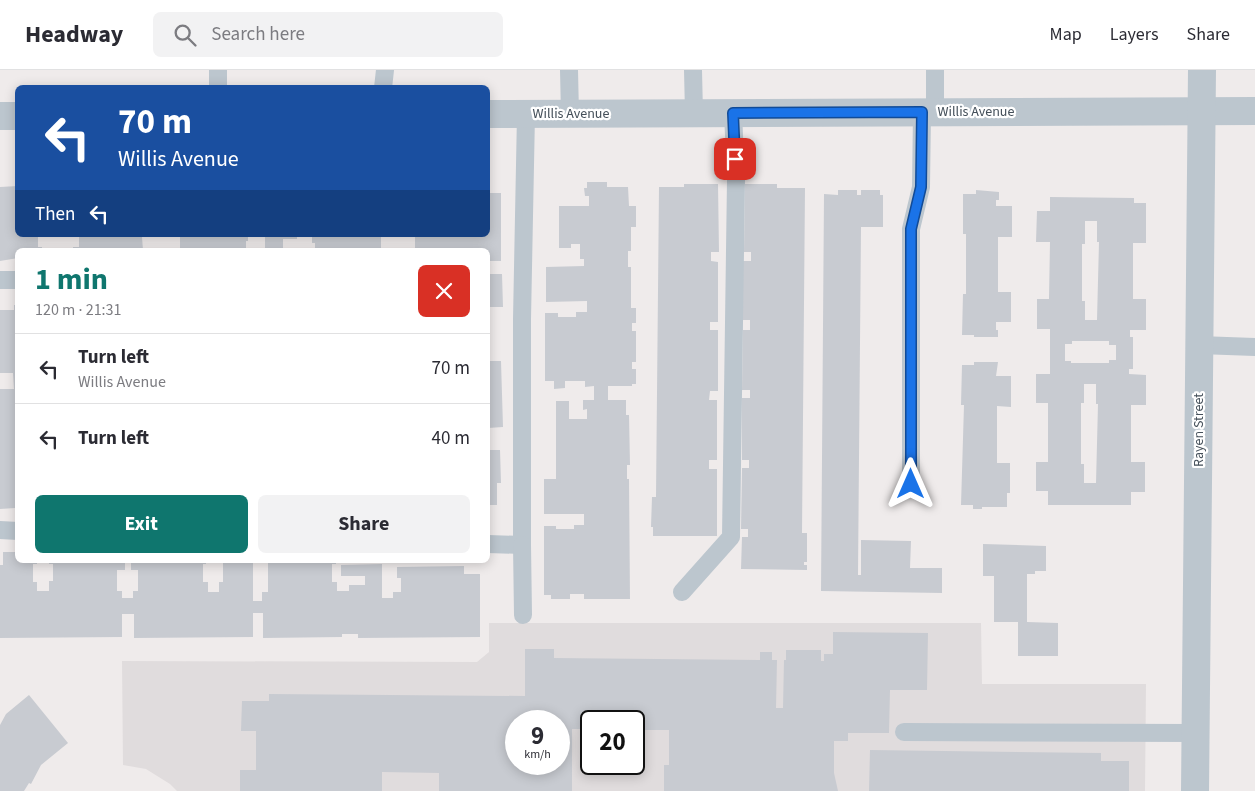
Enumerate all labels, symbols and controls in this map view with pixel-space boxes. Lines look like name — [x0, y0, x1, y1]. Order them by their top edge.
search box — [153, 12, 503, 57]
text: Headway — [25, 17, 123, 52]
icon: search — [171, 21, 199, 49]
text: Search here — [211, 21, 305, 48]
text: Map — [1050, 22, 1082, 47]
text: Layers — [1110, 22, 1159, 47]
text: Share — [1187, 22, 1230, 47]
text: 70 m — [118, 97, 192, 147]
street label: Willis Avenue — [938, 102, 1014, 122]
street label: Willis Avenue — [533, 104, 609, 124]
icon: left — [35, 105, 100, 170]
pin — [714, 138, 756, 180]
text: Willis Avenue — [118, 143, 239, 175]
icon: arrive — [721, 145, 749, 173]
icon: left — [85, 200, 113, 228]
text: Then — [35, 201, 75, 228]
text: 1 min — [35, 258, 108, 301]
button: close — [418, 265, 470, 317]
text: 120 m · 21:31 — [35, 299, 122, 321]
text: Turn left — [78, 344, 149, 371]
icon: left — [35, 355, 63, 383]
text: 70 m — [432, 355, 470, 382]
text: Willis Avenue — [78, 371, 166, 393]
street label: Rayen Street — [1189, 393, 1209, 467]
icon: left — [35, 425, 63, 453]
text: Turn left — [78, 425, 149, 452]
text: 40 m — [432, 425, 470, 452]
position arrow — [884, 457, 936, 509]
button: Exit — [35, 495, 248, 553]
button: Share — [258, 495, 470, 553]
speed limit sign: 20 — [580, 710, 645, 775]
text: 9 — [531, 718, 544, 754]
text: km/h — [524, 746, 551, 763]

